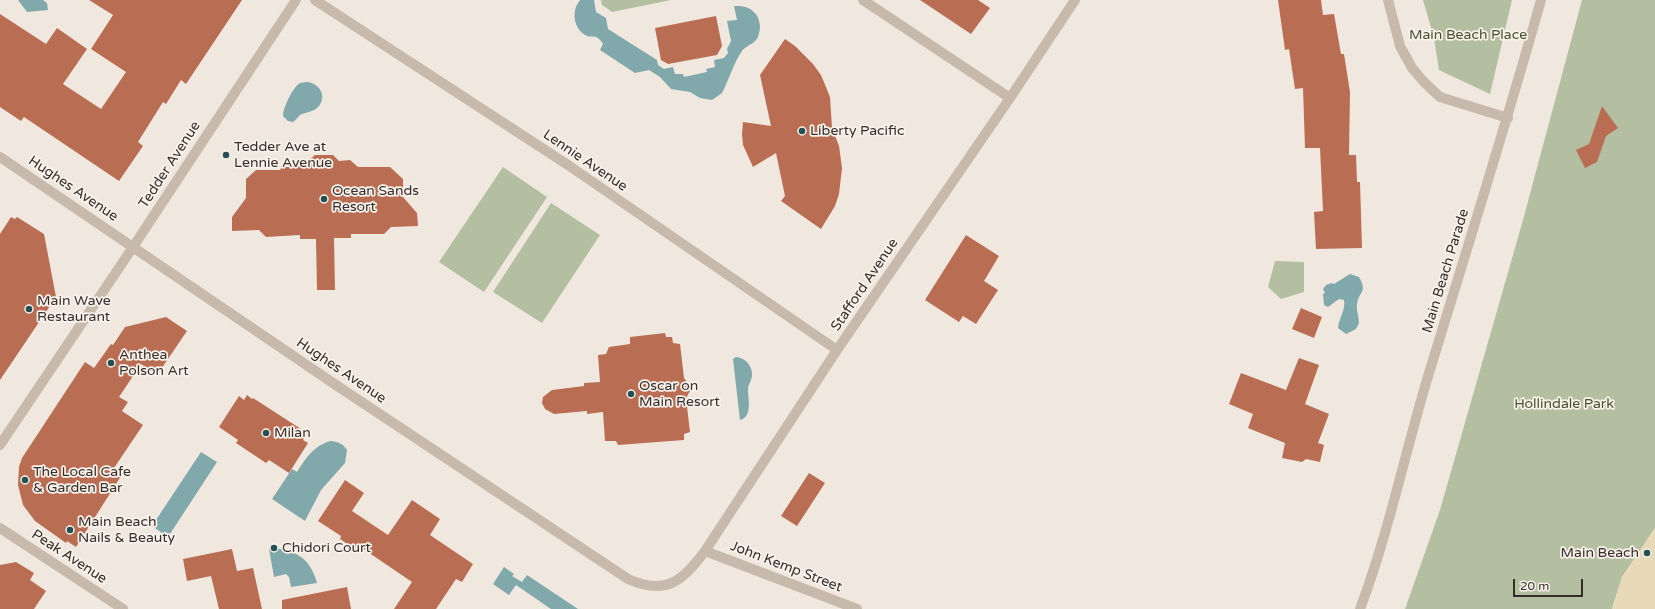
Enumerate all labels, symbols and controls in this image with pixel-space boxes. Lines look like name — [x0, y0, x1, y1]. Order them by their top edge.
park label: Main Beach Place — [1409, 27, 1527, 43]
street label: Tedder Avenue — [136, 118, 204, 212]
place label: Liberty Pacific — [810, 123, 904, 139]
marker: Liberty Pacific — [797, 126, 807, 136]
street label: Lennie Avenue — [540, 127, 630, 195]
place label: Tedder Ave at Lennie Avenue — [234, 139, 332, 172]
marker: Tedder Ave at Lennie Avenue — [221, 150, 231, 160]
street label: Hughes Avenue — [25, 153, 121, 225]
place label: Ocean Sands Resort — [332, 183, 419, 216]
marker: Ocean Sands Resort — [319, 194, 329, 204]
street label: Main Beach Parade — [1419, 207, 1473, 335]
street label: Stafford Avenue — [828, 236, 902, 334]
place label: Main Wave Restaurant — [37, 293, 111, 326]
marker: Main Wave Restaurant — [24, 304, 34, 314]
street label: Hughes Avenue — [293, 335, 389, 407]
place label: Anthea Polson Art — [119, 347, 189, 380]
marker: Anthea Polson Art — [106, 358, 116, 368]
place label: Oscar on Main Resort — [639, 378, 720, 410]
marker: Oscar on Main Resort — [626, 389, 636, 399]
park label: Hollindale Park — [1514, 396, 1614, 412]
place label: Milan — [274, 425, 311, 441]
marker: Milan — [261, 428, 271, 438]
place label: The Local Cafe & Garden Bar — [33, 464, 131, 496]
marker: The Local Cafe & Garden Bar — [20, 475, 30, 485]
place label: Main Beach Nails & Beauty — [78, 514, 175, 546]
marker: Main Beach Nails & Beauty — [65, 525, 75, 535]
street label: Peak Avenue — [28, 526, 110, 588]
street label: John Kemp Street — [728, 538, 844, 596]
place label: Chidori Court — [282, 540, 371, 556]
marker: Chidori Court — [269, 543, 279, 553]
place label: Main Beach — [1561, 545, 1639, 561]
marker: Main Beach — [1642, 548, 1652, 558]
scale bar — [1515, 571, 1585, 597]
text: 20 m — [1520, 579, 1549, 593]

